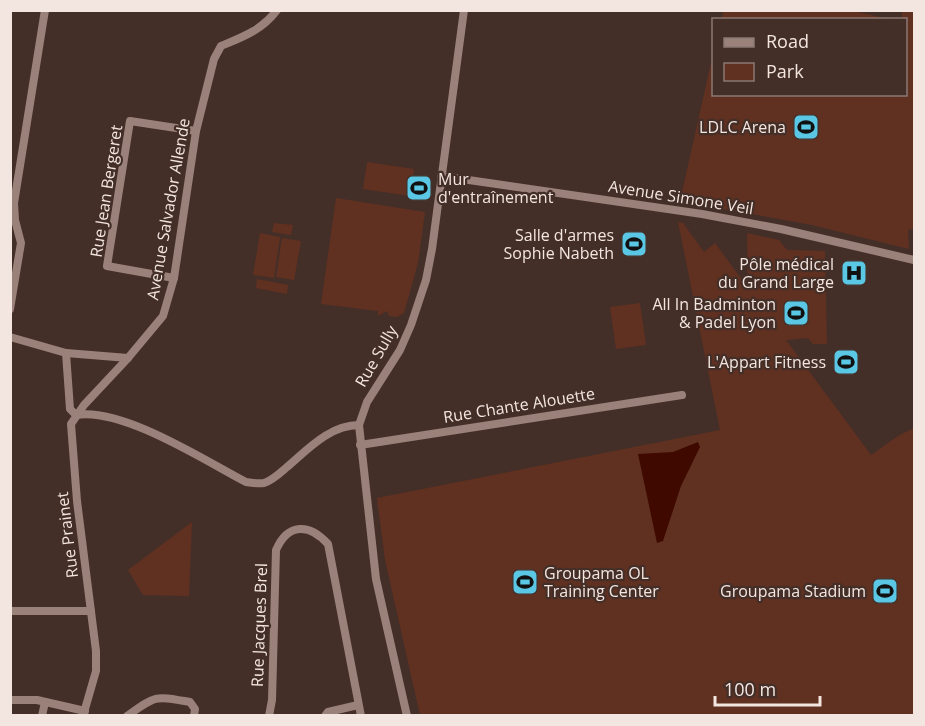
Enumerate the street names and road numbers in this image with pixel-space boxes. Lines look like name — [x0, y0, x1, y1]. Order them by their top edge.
street label: Avenue Salvador Allende — [141, 116, 195, 302]
street label: Rue Jean Bergeret — [85, 123, 127, 259]
street label: Avenue Simone Veil — [607, 175, 755, 219]
street label: Rue Sully — [350, 320, 403, 391]
street label: Rue Chante Alouette — [442, 382, 596, 428]
street label: Rue Prainet — [51, 490, 83, 579]
street label: Rue Jacques Brel — [246, 563, 272, 687]

